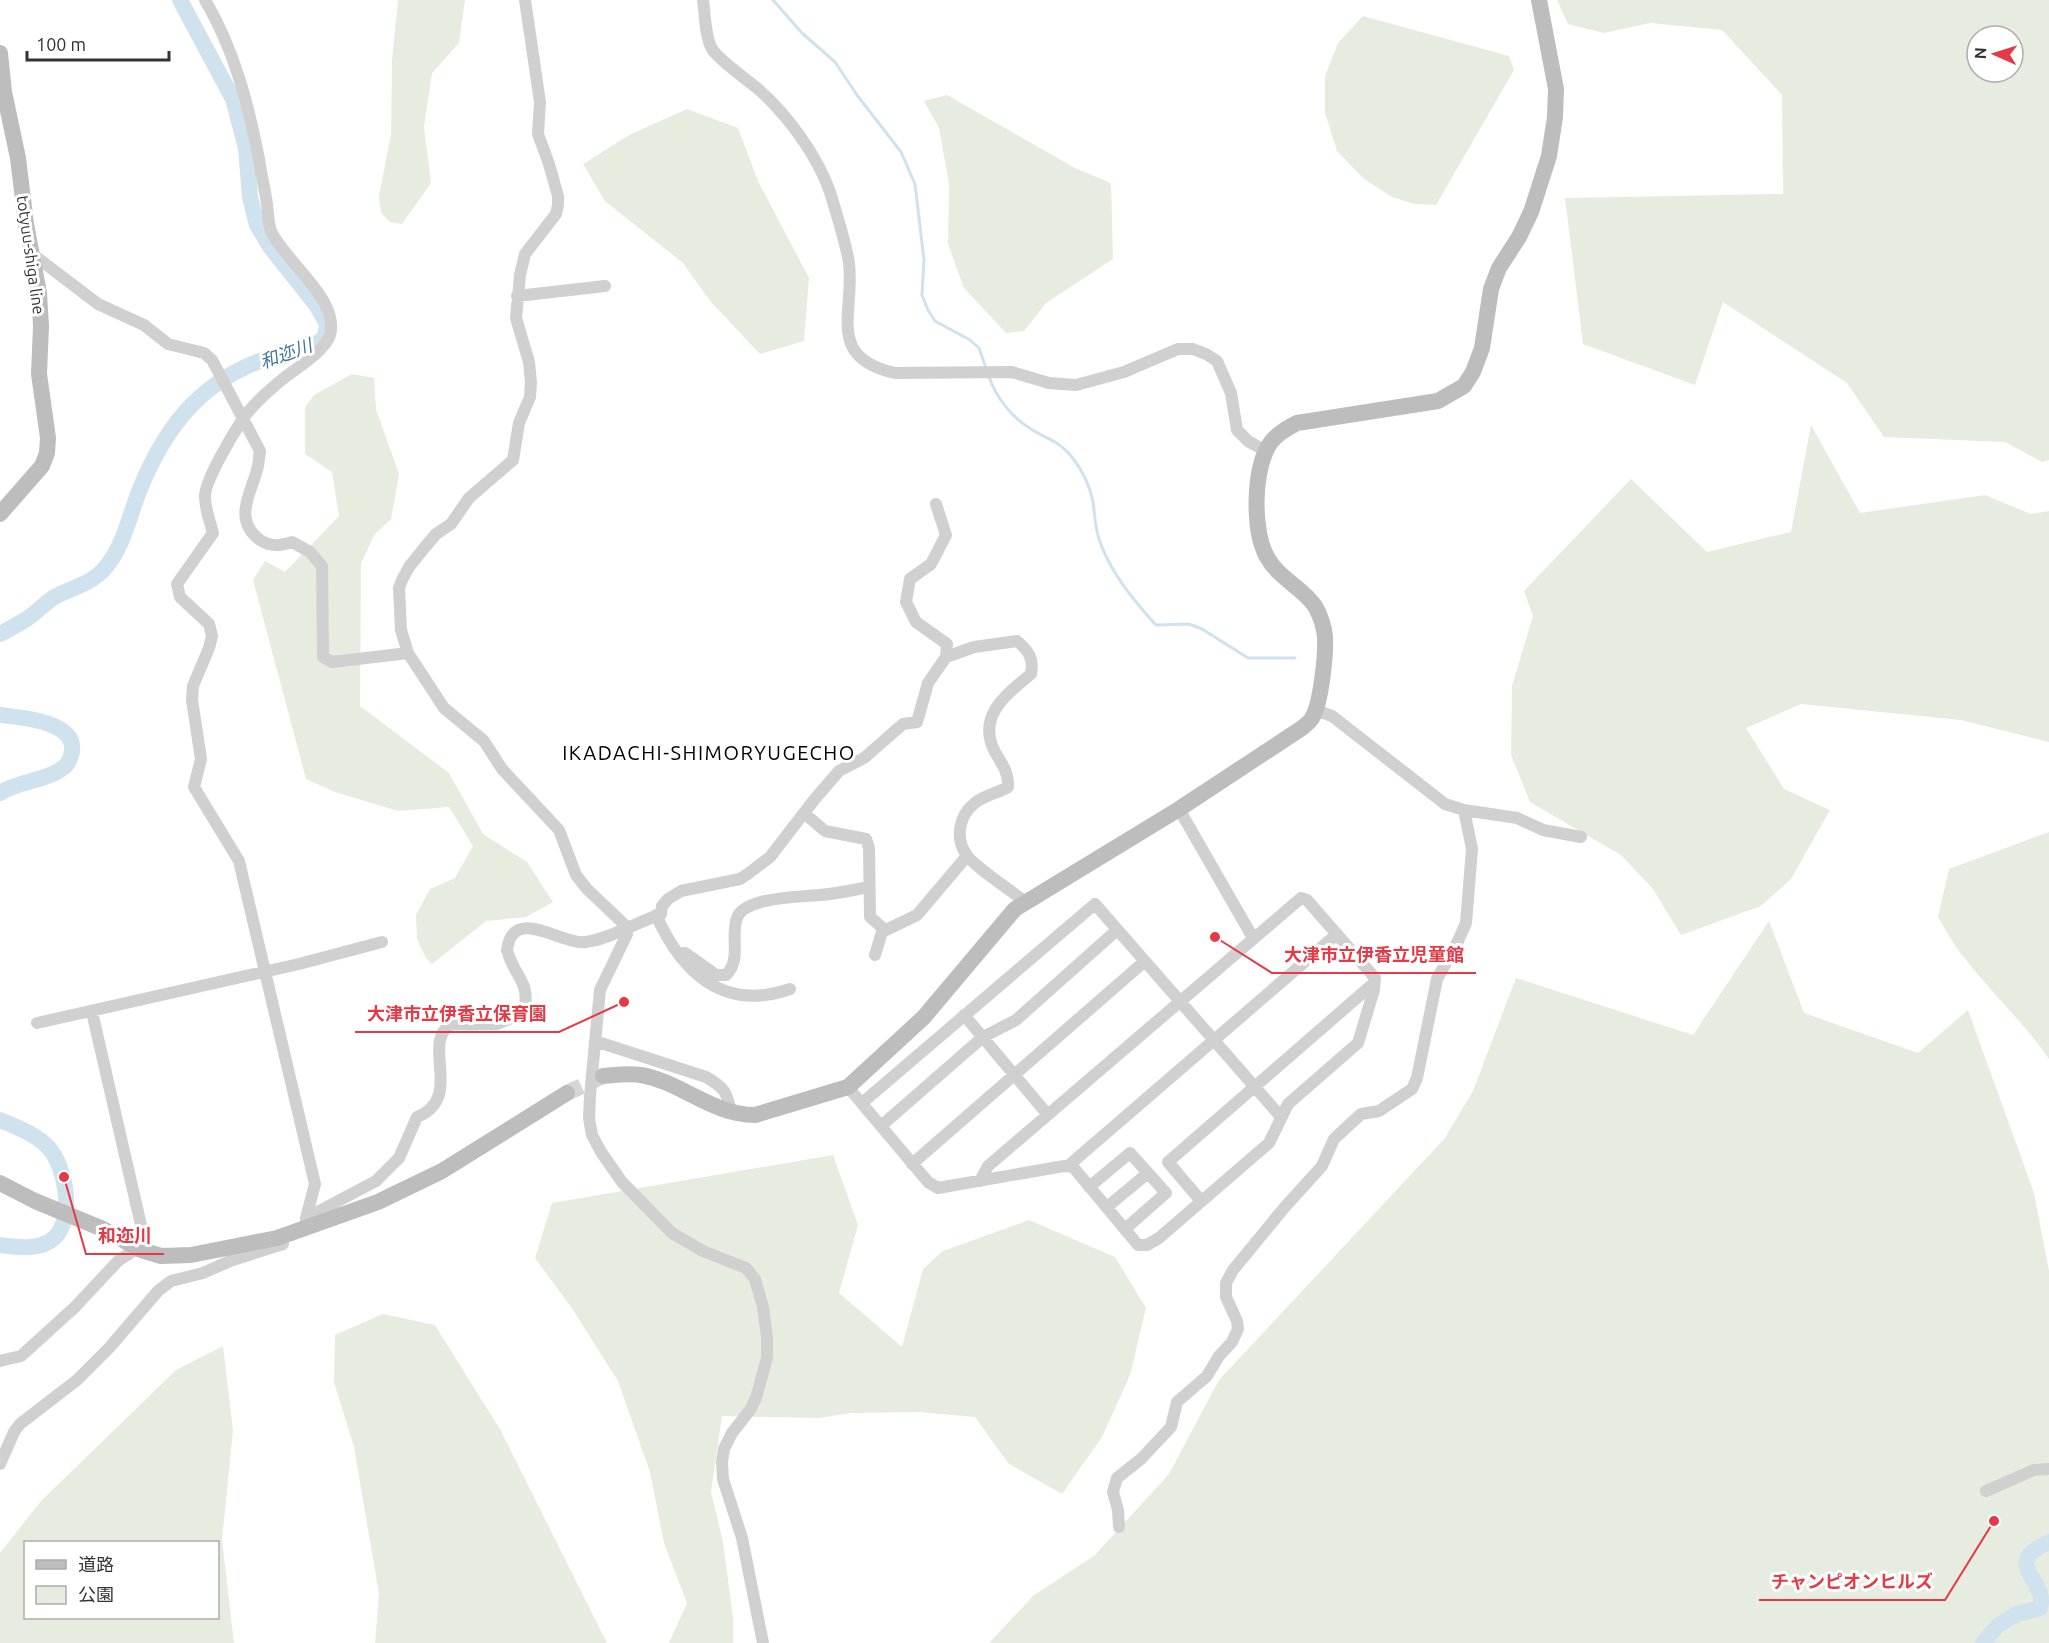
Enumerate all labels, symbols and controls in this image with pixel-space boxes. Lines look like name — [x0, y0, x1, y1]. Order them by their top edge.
scale bar — [27, 24, 170, 62]
north arrow — [1965, 24, 2025, 84]
text: 100 m — [36, 34, 86, 54]
text: N — [1971, 47, 1989, 60]
street label: totyuu-shiga line — [14, 195, 48, 315]
water label: 和迩川 — [257, 334, 316, 372]
district label: IKADACHI-SHIMORYUGECHO — [562, 741, 856, 764]
callout: 大津市立伊香立児童館 — [1272, 937, 1476, 973]
text: 大津市立伊香立児童館 — [1284, 944, 1464, 964]
callout: 大津市立伊香立保育園 — [355, 996, 559, 1032]
text: 大津市立伊香立保育園 — [367, 1003, 547, 1023]
callout: 和迩川 — [86, 1218, 164, 1254]
text: 和迩川 — [98, 1225, 152, 1245]
legend — [24, 1541, 219, 1619]
text: 道路 — [78, 1554, 114, 1574]
callout: チャンピオンヒルズ — [1759, 1564, 1945, 1600]
text: チャンピオンヒルズ — [1771, 1571, 1933, 1591]
text: 公園 — [78, 1584, 114, 1604]

